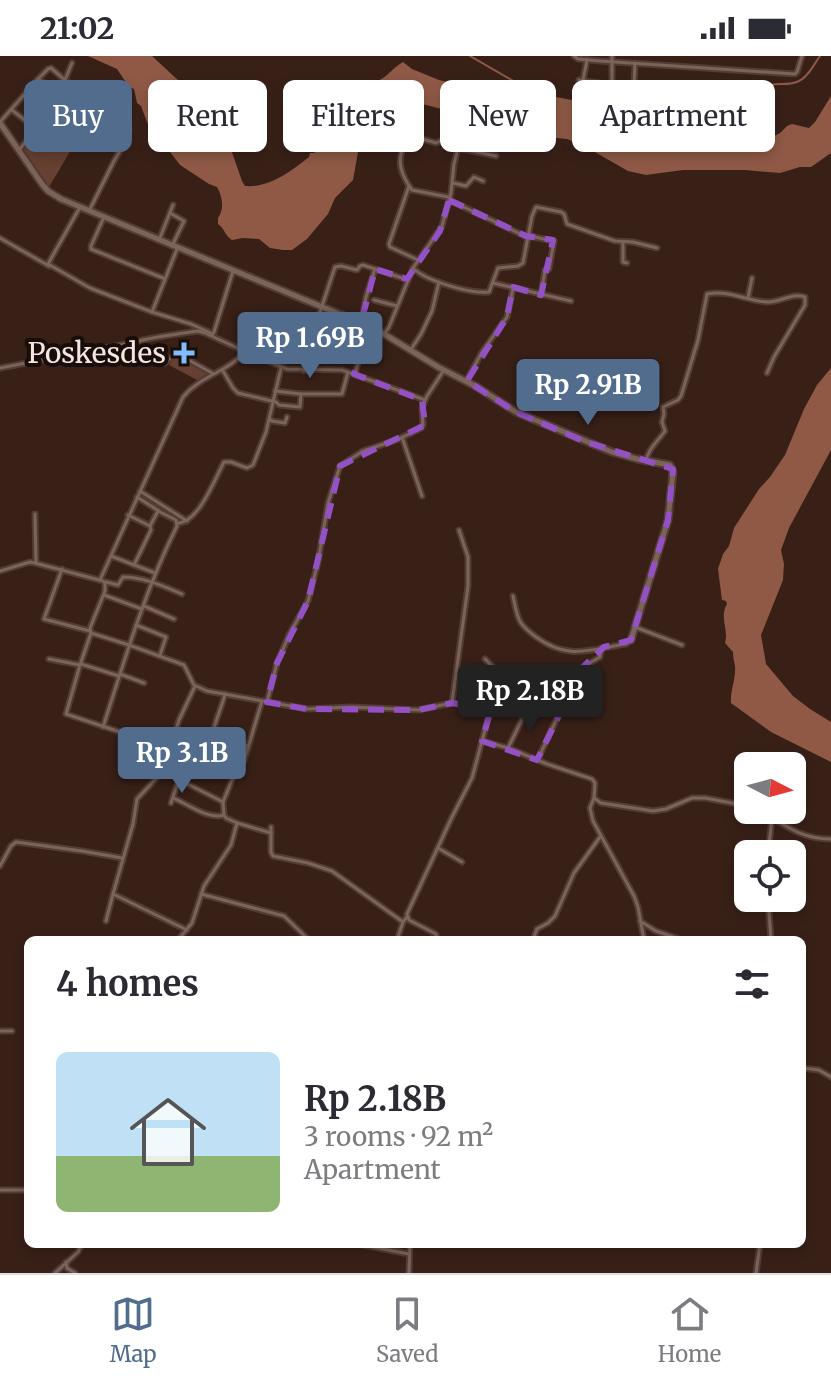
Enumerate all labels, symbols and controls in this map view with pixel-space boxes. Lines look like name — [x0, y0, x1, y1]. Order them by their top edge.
text: 21:02 — [40, 9, 114, 47]
chip: Buy — [24, 80, 132, 152]
chip: Rent — [148, 80, 267, 152]
chip: Filters — [283, 80, 424, 152]
chip: New — [440, 80, 556, 152]
chip: Apartment — [572, 80, 775, 152]
pin: Rp 1.69B — [227, 312, 393, 380]
text: Rp 1.69B — [255, 321, 365, 354]
place label: Poskesdes — [27, 335, 166, 371]
marker: Poskesdes — [173, 342, 195, 364]
pin: Rp 2.91B — [505, 359, 671, 427]
text: Rp 2.91B — [534, 368, 642, 401]
pin: Rp 2.18B — [447, 665, 613, 733]
text: Rp 2.18B — [476, 674, 584, 707]
pin: Rp 3.1B — [108, 727, 256, 795]
text: Rp 3.1B — [136, 736, 228, 769]
north arrow — [734, 752, 806, 824]
map controls — [734, 752, 806, 912]
button: locate — [734, 840, 806, 912]
icon: filters — [730, 962, 774, 1006]
text: 4 homes — [56, 963, 199, 1005]
text: Rp 2.18B — [304, 1078, 446, 1120]
icon: home — [120, 1084, 216, 1180]
text: 3 rooms · 92 m² — [304, 1120, 493, 1153]
text: Apartment — [304, 1153, 441, 1186]
tab: Map — [110, 1292, 157, 1368]
tab: Saved — [376, 1292, 438, 1368]
tab: Home — [658, 1292, 721, 1368]

